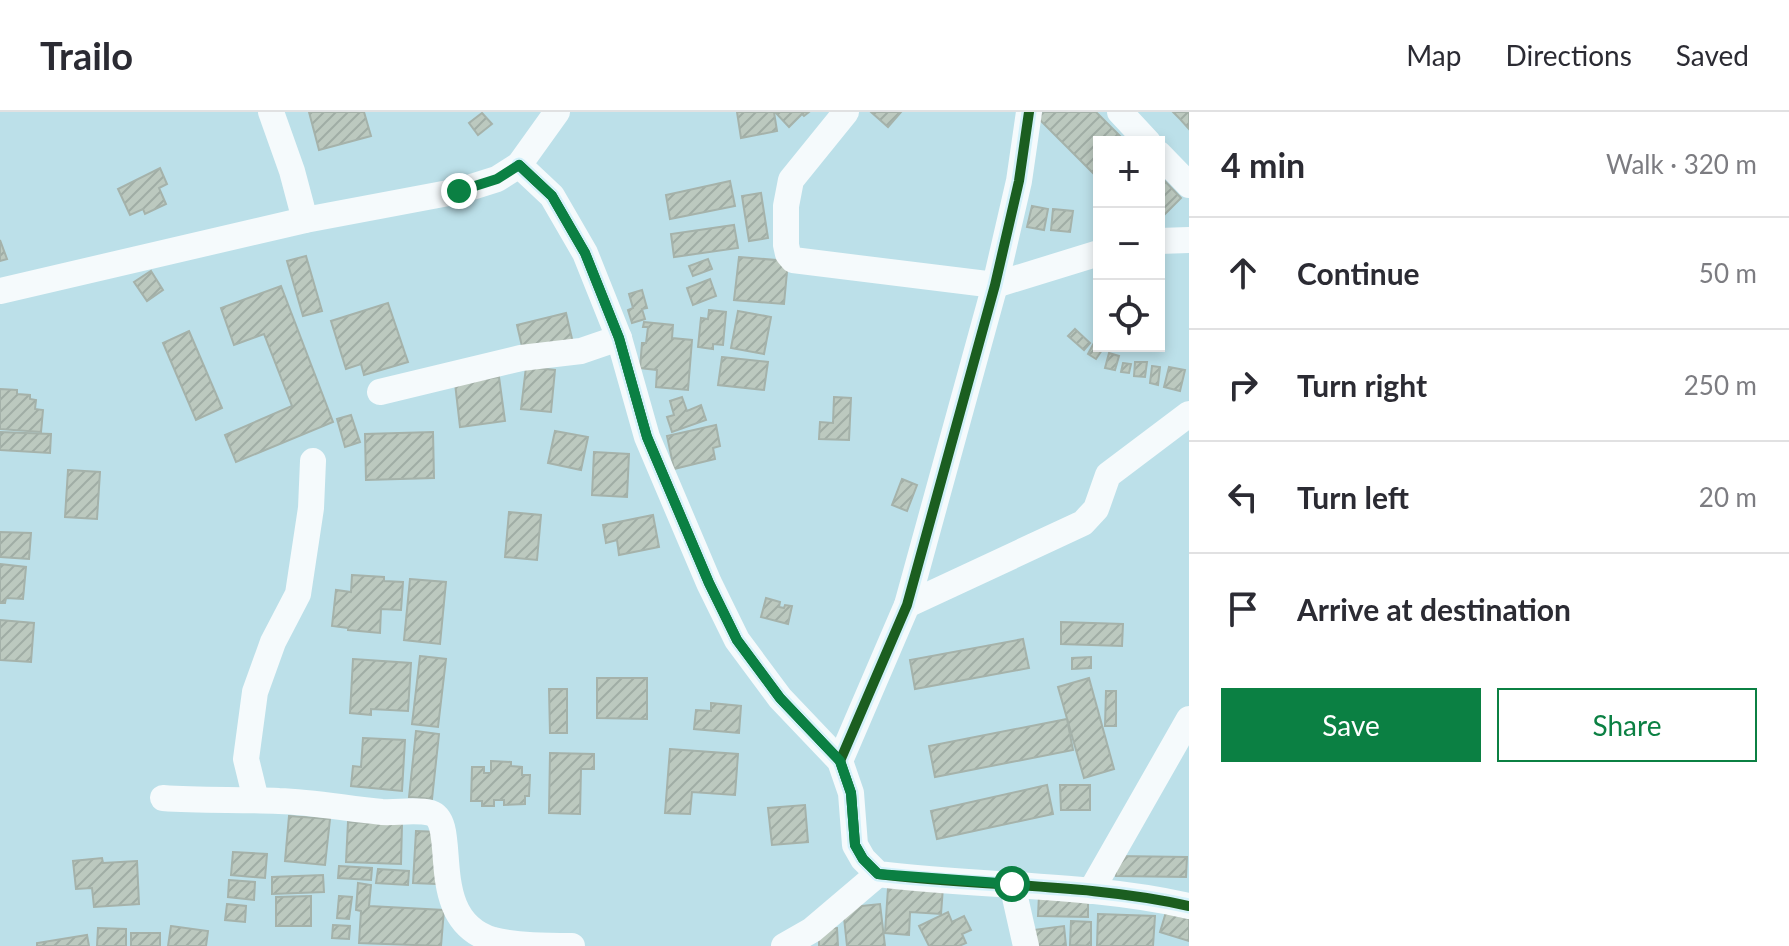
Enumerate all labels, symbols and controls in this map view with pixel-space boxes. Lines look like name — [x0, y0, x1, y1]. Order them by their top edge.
text: Trailo — [40, 32, 133, 78]
text: Map — [1406, 38, 1461, 72]
text: Directions — [1505, 38, 1632, 72]
text: Saved — [1676, 38, 1749, 72]
map controls — [1093, 136, 1165, 352]
button: + — [1093, 136, 1165, 208]
text: 4 min — [1221, 144, 1305, 185]
text: Walk · 320 m — [1606, 148, 1757, 180]
route end — [441, 173, 477, 209]
button: − — [1093, 208, 1165, 280]
icon: ahead — [1221, 251, 1265, 295]
text: Continue — [1297, 255, 1420, 291]
text: 50 m — [1699, 257, 1757, 289]
button: locate — [1093, 280, 1165, 352]
icon: right — [1221, 363, 1265, 407]
text: Turn right — [1297, 367, 1427, 403]
text: 250 m — [1684, 369, 1757, 401]
icon: left — [1221, 475, 1265, 519]
text: Turn left — [1297, 479, 1409, 515]
text: 20 m — [1699, 481, 1757, 513]
icon: arrive — [1221, 587, 1265, 631]
text: Arrive at destination — [1297, 591, 1571, 627]
button: Save — [1221, 688, 1481, 762]
button: Share — [1497, 688, 1757, 762]
route start — [994, 866, 1030, 902]

